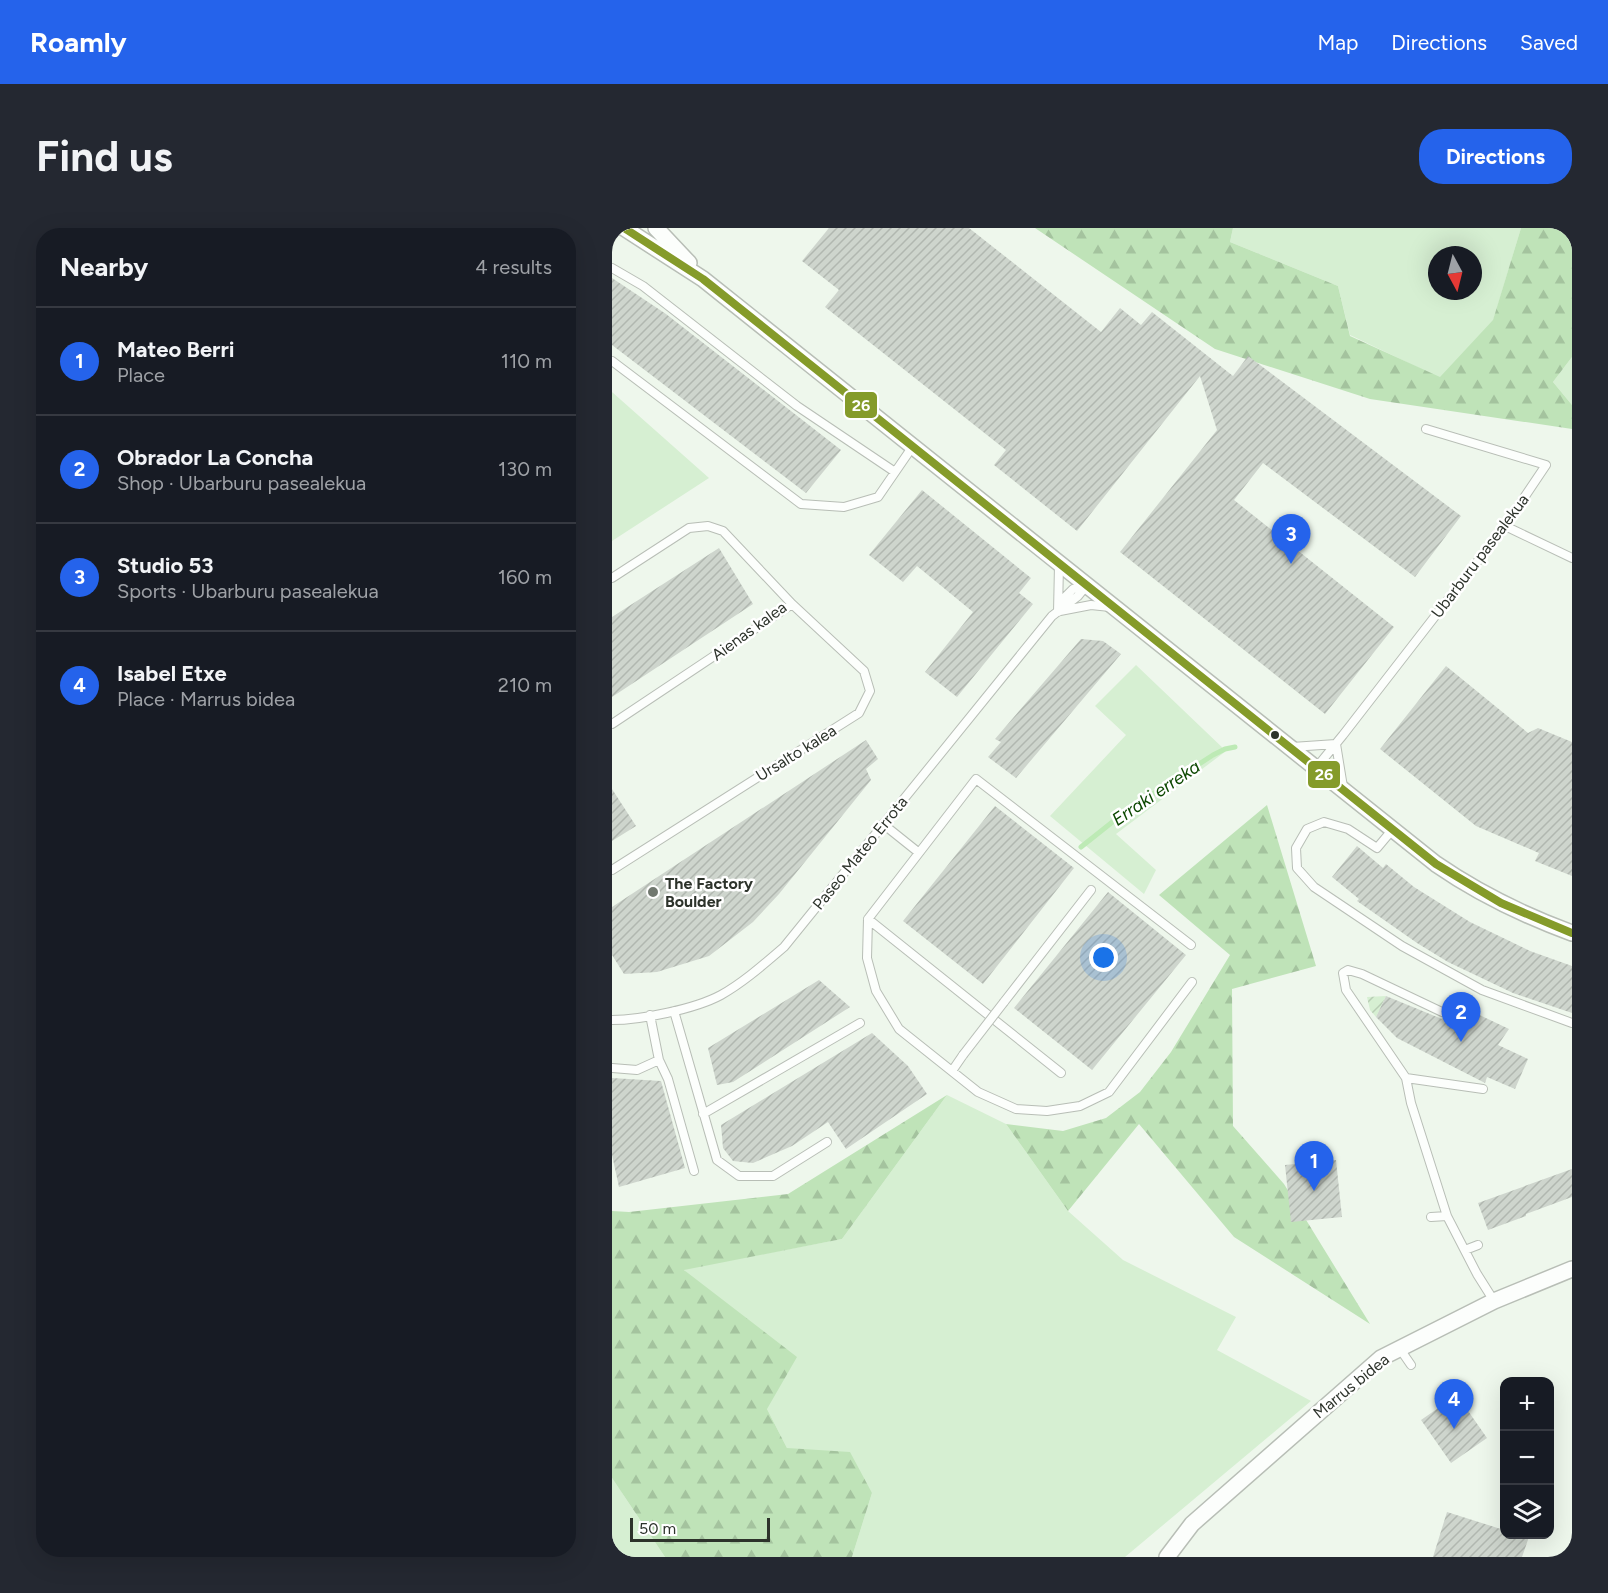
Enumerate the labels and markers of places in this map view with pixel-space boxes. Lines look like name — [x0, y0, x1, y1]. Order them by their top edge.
pin: 3 — [1272, 514, 1310, 564]
unlabelled marker — [1269, 729, 1281, 741]
place label: The Factory Boulder — [665, 874, 754, 911]
marker: The Factory Boulder — [646, 885, 660, 899]
pin: 2 — [1442, 992, 1480, 1042]
pin: 1 — [1294, 1142, 1334, 1191]
pin: 4 — [1434, 1380, 1474, 1429]

